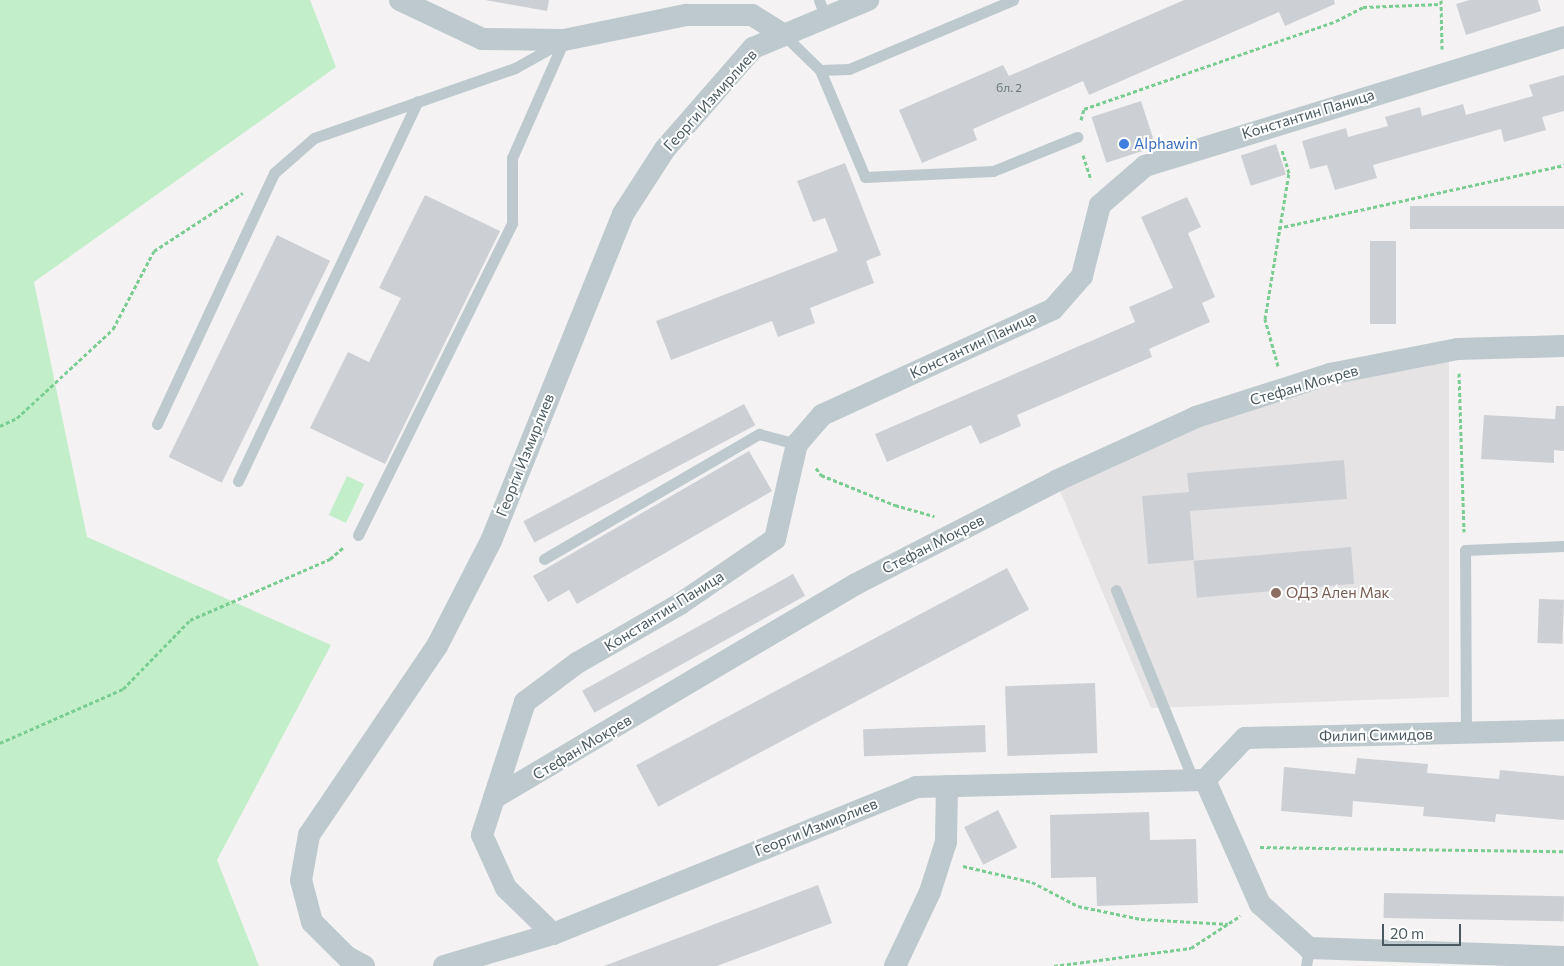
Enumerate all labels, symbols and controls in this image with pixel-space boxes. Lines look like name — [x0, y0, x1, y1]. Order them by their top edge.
street label: Георги Измирлиев — [660, 45, 760, 155]
house number: бл. 2 — [996, 81, 1022, 95]
street label: Константин Паница — [1240, 85, 1376, 143]
place label: Alphawin — [1134, 135, 1198, 153]
marker: Alphawin — [1118, 138, 1130, 150]
street label: Константин Паница — [907, 308, 1039, 382]
street label: Стефан Мокрев — [1248, 361, 1360, 409]
street label: Георги Измирлиев — [492, 391, 558, 519]
street label: Стефан Мокрев — [879, 511, 987, 577]
street label: Константин Паница — [601, 567, 727, 655]
place label: ОДЗ Ален Мак — [1286, 584, 1390, 602]
marker: ОДЗ Ален Мак — [1270, 587, 1282, 599]
street label: Стефан Мокрев — [529, 710, 635, 784]
street label: Филип Симидов — [1319, 725, 1433, 745]
street label: Георги Измирлиев — [752, 794, 880, 860]
scale bar — [1384, 914, 1463, 946]
text: 20 m — [1390, 924, 1424, 942]

